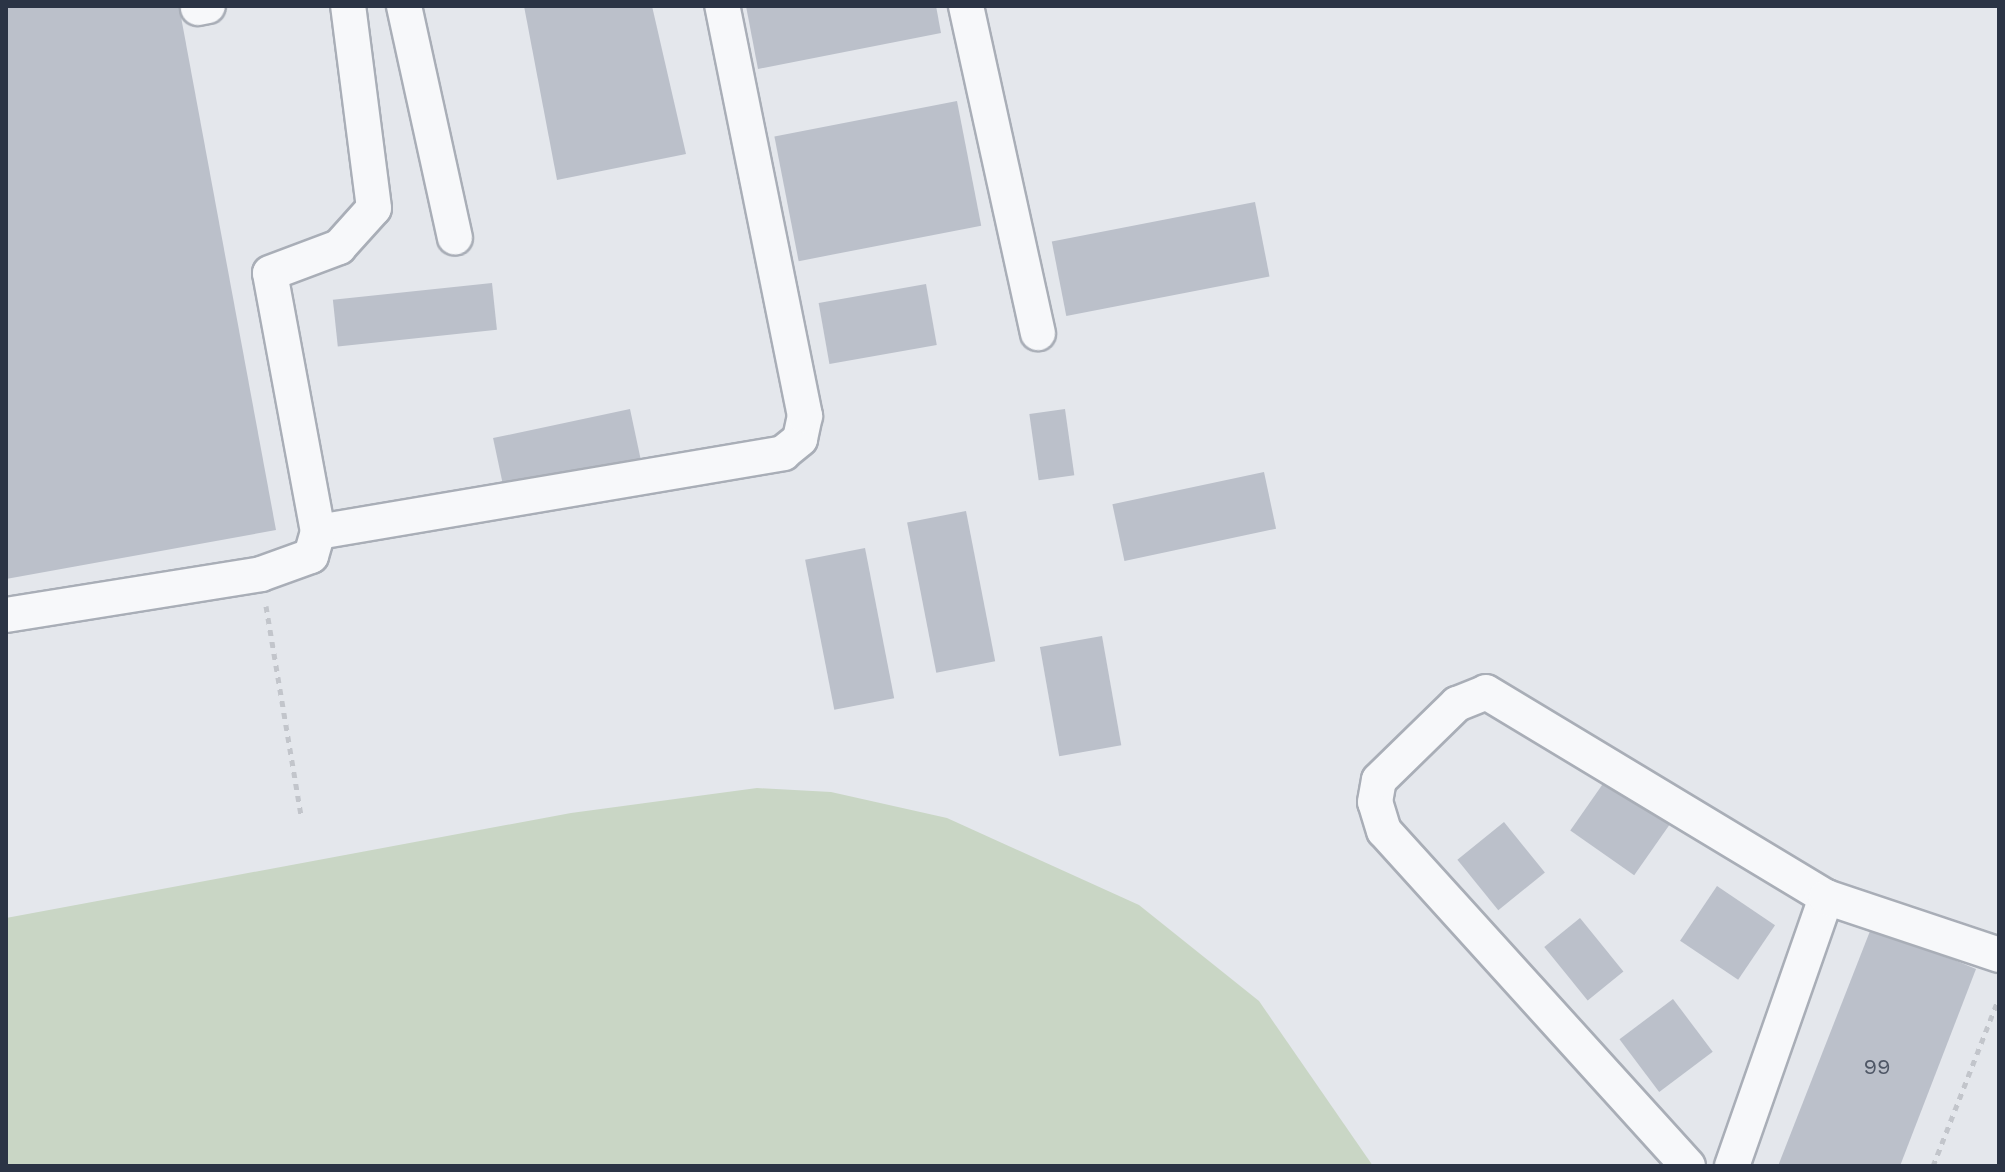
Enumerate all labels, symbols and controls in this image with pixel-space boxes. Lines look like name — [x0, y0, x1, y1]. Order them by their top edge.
house number: 99 — [1863, 1054, 1891, 1080]

